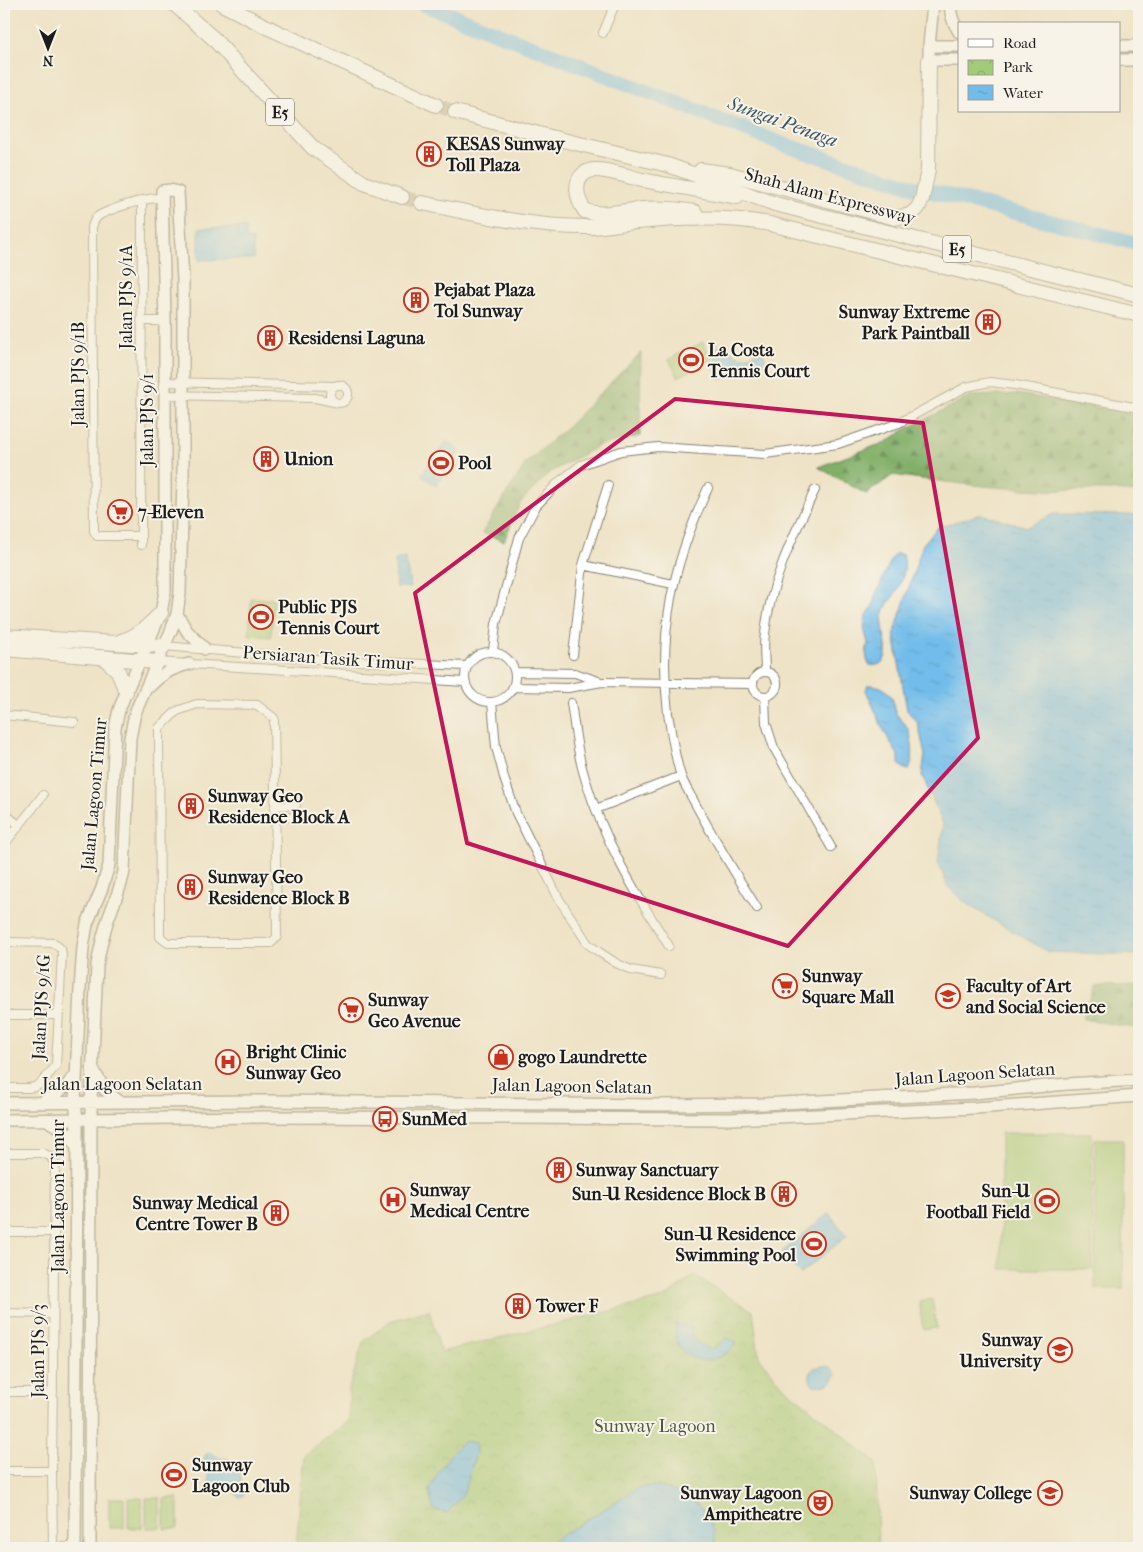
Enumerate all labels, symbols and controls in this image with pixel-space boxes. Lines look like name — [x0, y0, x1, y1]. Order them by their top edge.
north arrow — [22, 22, 72, 72]
legend — [958, 22, 1120, 112]
text: Road — [1003, 34, 1037, 52]
text: N — [42, 52, 53, 69]
text: Park — [1003, 58, 1033, 76]
text: Water — [1002, 84, 1043, 102]
water label: Sungai Penaga — [724, 92, 841, 152]
road number: E5 — [266, 98, 294, 125]
place label: KESAS Sunway Toll Plaza — [445, 134, 566, 176]
building icon: KESAS Sunway Toll Plaza — [416, 141, 442, 167]
street label: Shah Alam Expressway — [742, 164, 919, 230]
road number: E5 — [943, 235, 971, 262]
street label: Jalan PJS 9/1A — [116, 244, 137, 351]
place label: Pejabat Plaza Tol Sunway — [433, 280, 535, 322]
building icon: Pejabat Plaza Tol Sunway — [403, 287, 429, 313]
place label: Sunway Extreme Park Paintball — [839, 302, 971, 344]
building icon: Sunway Extreme Park Paintball — [975, 309, 1001, 335]
street label: Jalan PJS 9/1B — [68, 322, 89, 428]
building icon: Residensi Laguna — [257, 325, 283, 351]
place label: Residensi Laguna — [288, 328, 425, 349]
place label: La Costa Tennis Court — [707, 340, 810, 382]
sports icon: La Costa Tennis Court — [678, 347, 704, 373]
street label: Jalan PJS 9/1 — [137, 373, 158, 469]
building icon: Union — [253, 446, 279, 472]
place label: Union — [283, 449, 334, 470]
sports icon: Pool — [428, 450, 454, 476]
place label: Pool — [458, 453, 493, 474]
supermarket icon: 7-Eleven — [107, 499, 133, 525]
place label: 7-Eleven — [137, 502, 204, 523]
place label: Public PJS Tennis Court — [277, 597, 380, 639]
sports icon: Public PJS Tennis Court — [248, 604, 274, 630]
street label: Persiaran Tasik Timur — [242, 642, 415, 675]
street label: Jalan Lagoon Timur — [77, 716, 112, 873]
place label: Sunway Geo Residence Block A — [208, 786, 351, 828]
building icon: Sunway Geo Residence Block A — [178, 793, 204, 819]
place label: Sunway Geo Residence Block B — [208, 867, 350, 909]
building icon: Sunway Geo Residence Block B — [177, 874, 203, 900]
street label: Jalan PJS 9/1G — [28, 953, 55, 1062]
place label: Sunway Square Mall — [802, 966, 895, 1008]
supermarket icon: Sunway Square Mall — [772, 973, 798, 999]
place label: Faculty of Art and Social Science — [965, 976, 1106, 1018]
school or university icon: Faculty of Art and Social Science — [935, 983, 961, 1009]
place label: Sunway Geo Avenue — [368, 990, 461, 1032]
supermarket icon: Sunway Geo Avenue — [338, 997, 364, 1023]
place label: Bright Clinic Sunway Geo — [246, 1042, 347, 1084]
shop icon: gogo Laundrette — [488, 1044, 514, 1070]
place label: gogo Laundrette — [518, 1047, 647, 1068]
hospital icon: Bright Clinic Sunway Geo — [215, 1049, 241, 1075]
street label: Jalan Lagoon Selatan — [892, 1058, 1056, 1091]
street label: Jalan Lagoon Selatan — [40, 1074, 203, 1095]
street label: Jalan Lagoon Selatan — [490, 1075, 653, 1098]
bus stop icon: SunMed — [372, 1106, 398, 1132]
place label: SunMed — [402, 1109, 468, 1130]
street label: Jalan Lagoon Timur — [48, 1119, 69, 1275]
building icon: Sunway Sanctuary — [546, 1157, 572, 1183]
place label: Sunway Sanctuary — [576, 1160, 720, 1181]
place label: Sunway Medical Centre — [409, 1180, 530, 1222]
building icon: Sun-U Residence Block B — [771, 1181, 797, 1207]
place label: Sun-U Football Field — [925, 1181, 1031, 1223]
place label: Sun-U Residence Block B — [572, 1184, 766, 1205]
hospital icon: Sunway Medical Centre — [380, 1187, 406, 1213]
sports icon: Sun-U Football Field — [1034, 1188, 1060, 1214]
place label: Sunway Medical Centre Tower B — [132, 1193, 259, 1235]
building icon: Sunway Medical Centre Tower B — [263, 1200, 289, 1226]
place label: Sun-U Residence Swimming Pool — [664, 1224, 797, 1266]
sports icon: Sun-U Residence Swimming Pool — [801, 1231, 827, 1257]
building icon: Tower F — [505, 1293, 531, 1319]
place label: Tower F — [535, 1296, 599, 1317]
street label: Jalan PJS 9/3 — [28, 1304, 49, 1400]
place label: Sunway University — [958, 1330, 1043, 1372]
school or university icon: Sunway University — [1047, 1337, 1073, 1363]
park label: Sunway Lagoon — [594, 1416, 716, 1437]
place label: Sunway Lagoon Club — [192, 1455, 290, 1497]
sports icon: Sunway Lagoon Club — [161, 1462, 187, 1488]
school or university icon: Sunway College — [1037, 1480, 1063, 1506]
place label: Sunway Lagoon Ampitheatre — [680, 1483, 803, 1525]
place label: Sunway College — [909, 1483, 1032, 1504]
theatre icon: Sunway Lagoon Ampitheatre — [807, 1490, 833, 1516]

